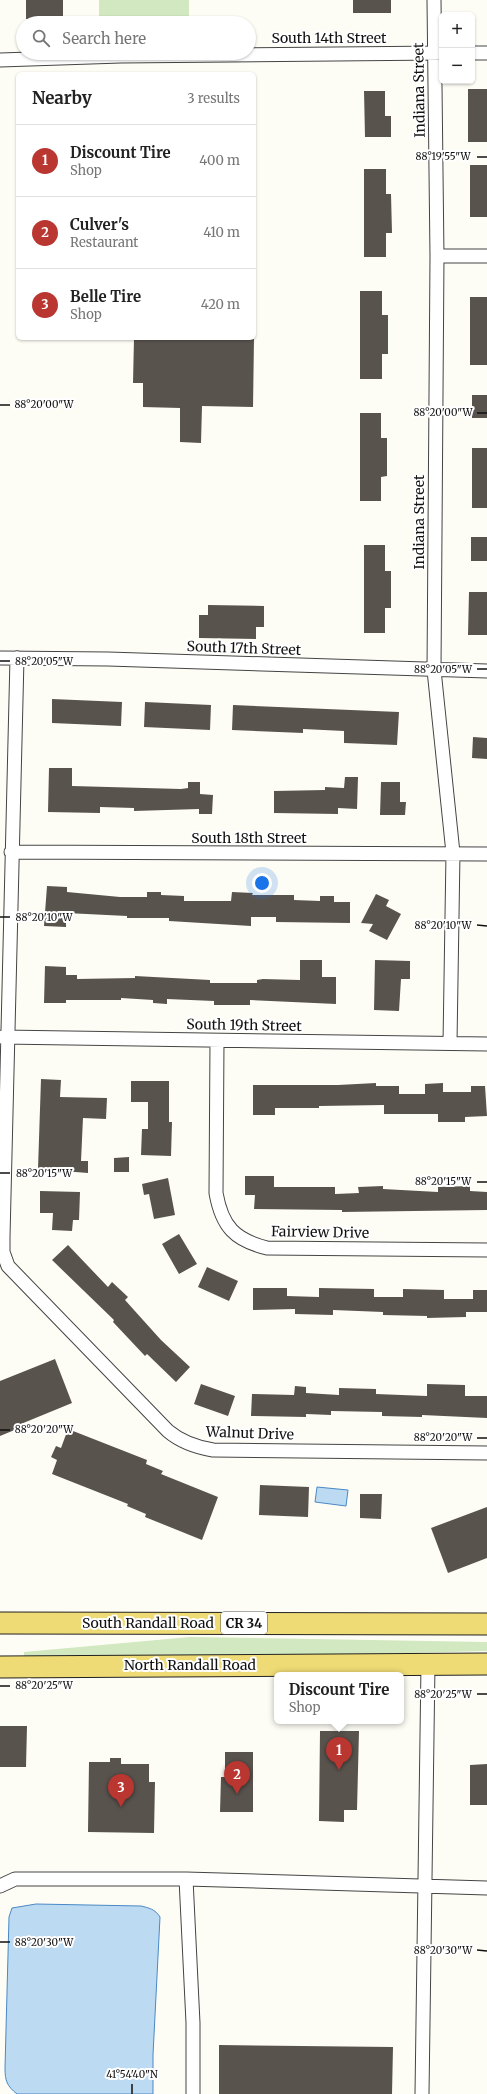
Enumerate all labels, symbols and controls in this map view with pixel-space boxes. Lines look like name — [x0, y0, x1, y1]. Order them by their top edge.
map controls — [439, 12, 475, 84]
button: + — [439, 12, 475, 48]
search box — [16, 16, 256, 60]
icon: search — [30, 27, 52, 49]
text: Search here — [62, 29, 146, 48]
street label: South 14th Street — [271, 29, 387, 47]
street label: Indiana Street — [409, 42, 429, 138]
button: − — [439, 48, 475, 84]
text: Nearby — [32, 87, 92, 109]
text: 3 results — [187, 90, 240, 107]
text: Discount Tire — [70, 143, 171, 162]
text: 88°19'55"W — [416, 150, 472, 163]
text: 1 — [42, 152, 48, 169]
text: 400 m — [199, 152, 240, 169]
text: Shop — [70, 162, 102, 179]
text: Culver's — [70, 215, 129, 234]
text: 2 — [41, 224, 49, 241]
text: 410 m — [203, 224, 240, 241]
text: Restaurant — [70, 234, 138, 251]
text: Belle Tire — [70, 287, 141, 306]
text: 3 — [41, 296, 49, 313]
text: 420 m — [201, 296, 240, 313]
text: Shop — [70, 306, 102, 323]
text: 88°20'00"W — [14, 398, 75, 411]
text: 88°20'00"W — [413, 406, 474, 419]
street label: Indiana Street — [410, 474, 428, 569]
street label: South 17th Street — [186, 637, 302, 659]
text: 88°20'05"W — [15, 655, 74, 668]
text: 88°20'05"W — [414, 663, 473, 676]
street label: South 18th Street — [191, 829, 307, 847]
your location — [252, 873, 272, 893]
text: 88°20'10"W — [16, 911, 73, 924]
text: 88°20'10"W — [415, 919, 472, 932]
street label: South 19th Street — [186, 1015, 302, 1035]
text: 88°20'15"W — [16, 1167, 73, 1180]
text: 88°20'15"W — [415, 1175, 472, 1188]
street label: Fairview Drive — [271, 1222, 369, 1242]
street label: Walnut Drive — [205, 1422, 294, 1444]
text: 88°20'20"W — [15, 1423, 74, 1436]
text: 88°20'20"W — [414, 1431, 473, 1444]
road number: CR 34 — [221, 1612, 267, 1634]
street label: South Randall Road — [82, 1614, 215, 1632]
street label: North Randall Road — [124, 1656, 256, 1674]
popup — [274, 1672, 404, 1724]
text: 88°20'25"W — [15, 1679, 74, 1692]
text: Discount Tire — [289, 1680, 389, 1699]
text: 88°20'25"W — [414, 1688, 473, 1701]
text: Shop — [289, 1699, 320, 1716]
pin: 1 — [326, 1737, 352, 1770]
pin: 2 — [224, 1761, 250, 1794]
pin: 3 — [108, 1774, 134, 1807]
text: 88°20'30"W — [15, 1936, 74, 1949]
text: 88°20'30"W — [414, 1944, 473, 1957]
text: 41°54'40"N — [106, 2068, 158, 2081]

